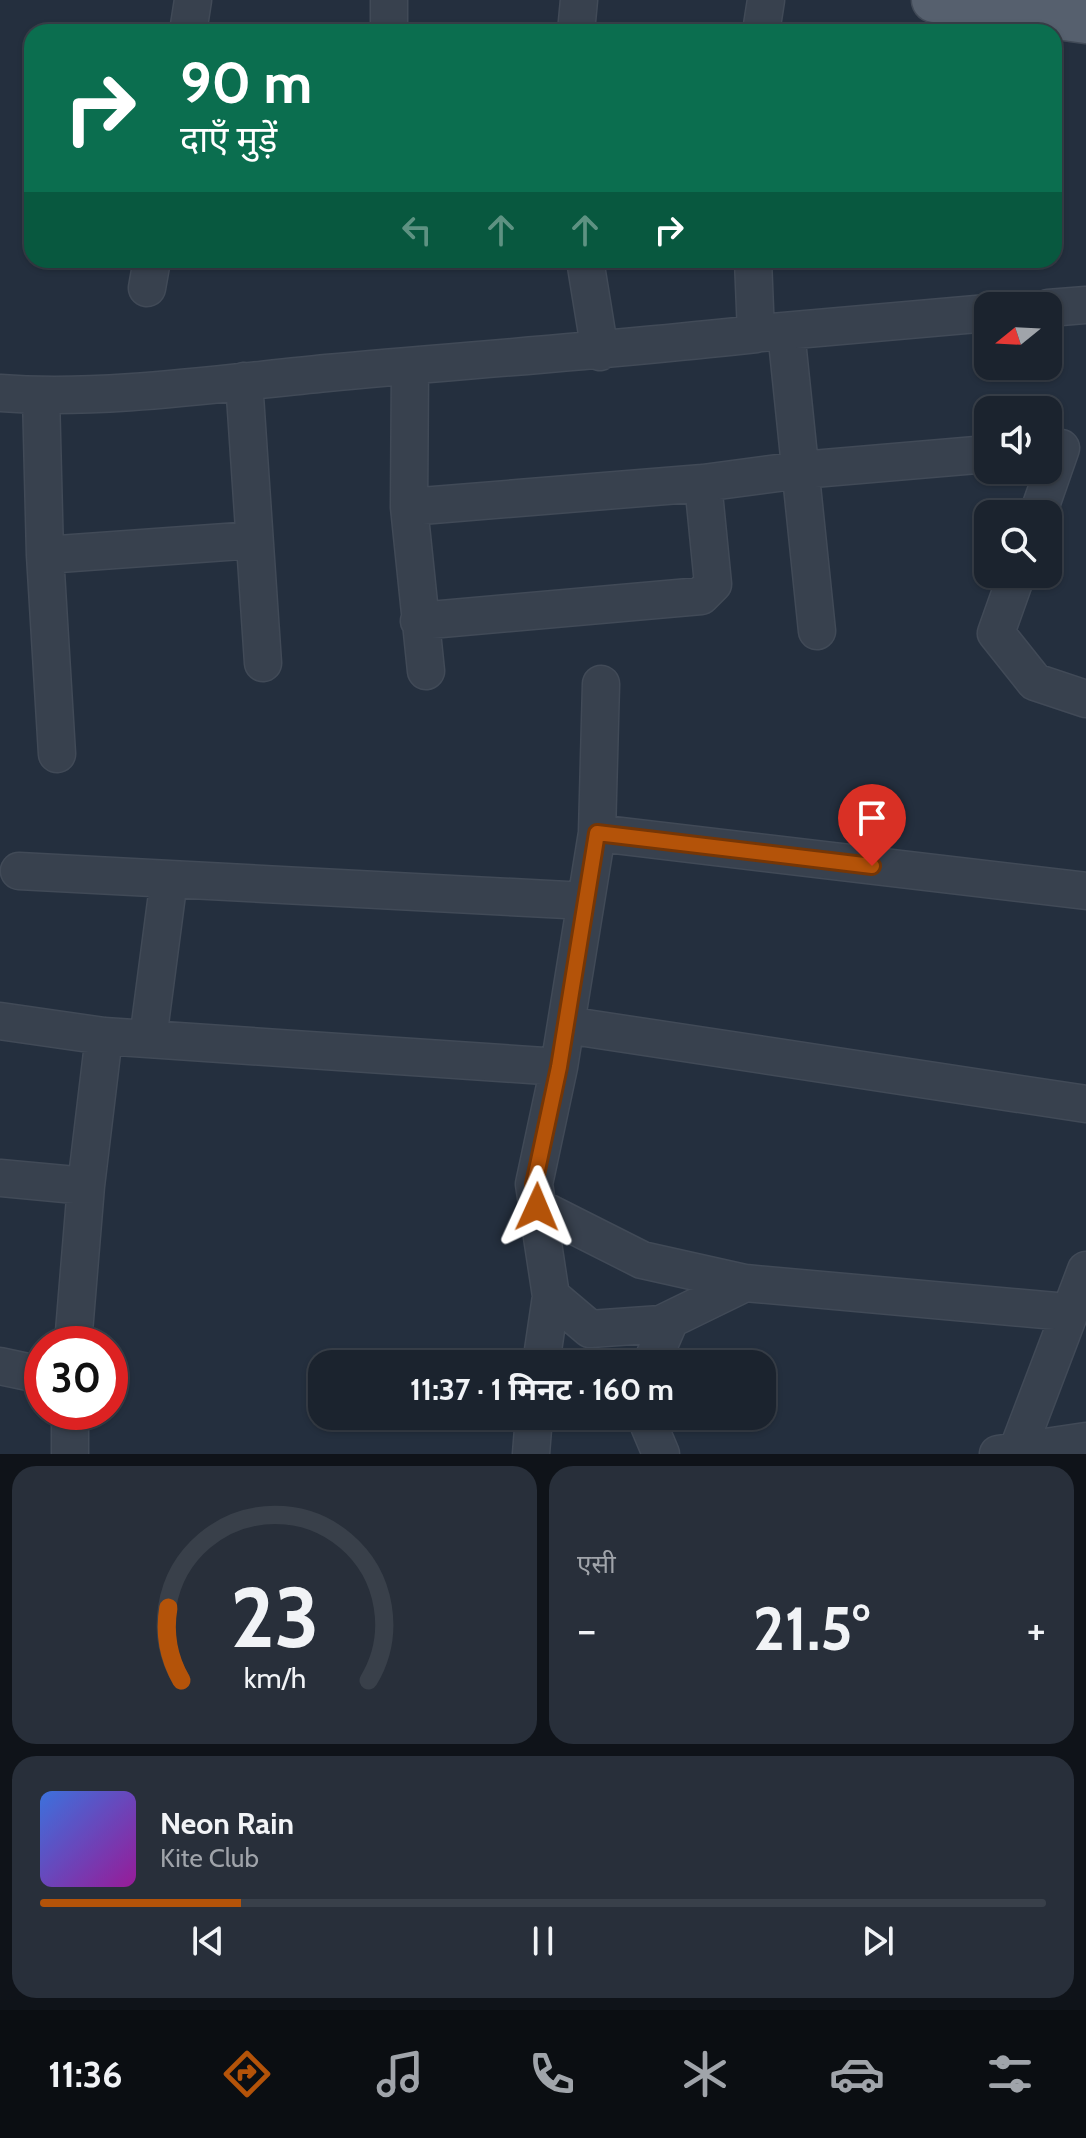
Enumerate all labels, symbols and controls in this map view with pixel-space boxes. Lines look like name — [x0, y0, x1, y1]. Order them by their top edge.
text: 90 m — [180, 49, 312, 117]
icon: right — [48, 56, 152, 160]
text: दाएँ मुड़ें — [180, 117, 277, 161]
icon: left — [395, 208, 439, 252]
icon: ahead — [479, 208, 523, 252]
icon: ahead — [563, 208, 607, 252]
icon: right — [647, 208, 691, 252]
north arrow — [974, 292, 1062, 380]
map controls — [974, 292, 1062, 588]
button: sound — [974, 396, 1062, 484]
button: search — [974, 500, 1062, 588]
pin — [838, 784, 906, 866]
icon: arrive — [850, 796, 894, 840]
position arrow — [495, 1165, 579, 1249]
speed limit sign: 30 — [24, 1326, 128, 1430]
text: 11:37 · 1 मिनट · 160 m — [410, 1371, 674, 1408]
text: एसी — [577, 1548, 616, 1580]
text: 23 — [230, 1567, 319, 1668]
text: 21.5° — [753, 1592, 870, 1665]
text: − — [577, 1603, 596, 1656]
text: + — [1027, 1603, 1046, 1656]
text: km/h — [243, 1660, 306, 1695]
text: Neon Rain — [160, 1805, 294, 1842]
text: Kite Club — [160, 1842, 259, 1874]
icon: previous — [186, 1919, 230, 1963]
icon: pause — [521, 1919, 565, 1963]
icon: next — [856, 1919, 900, 1963]
icon: directions — [219, 2046, 275, 2102]
icon: music — [372, 2046, 428, 2102]
icon: phone — [524, 2046, 580, 2102]
icon: climate — [677, 2046, 733, 2102]
icon: car — [829, 2046, 885, 2102]
icon: filters — [982, 2046, 1038, 2102]
text: 11:36 — [48, 2052, 122, 2096]

